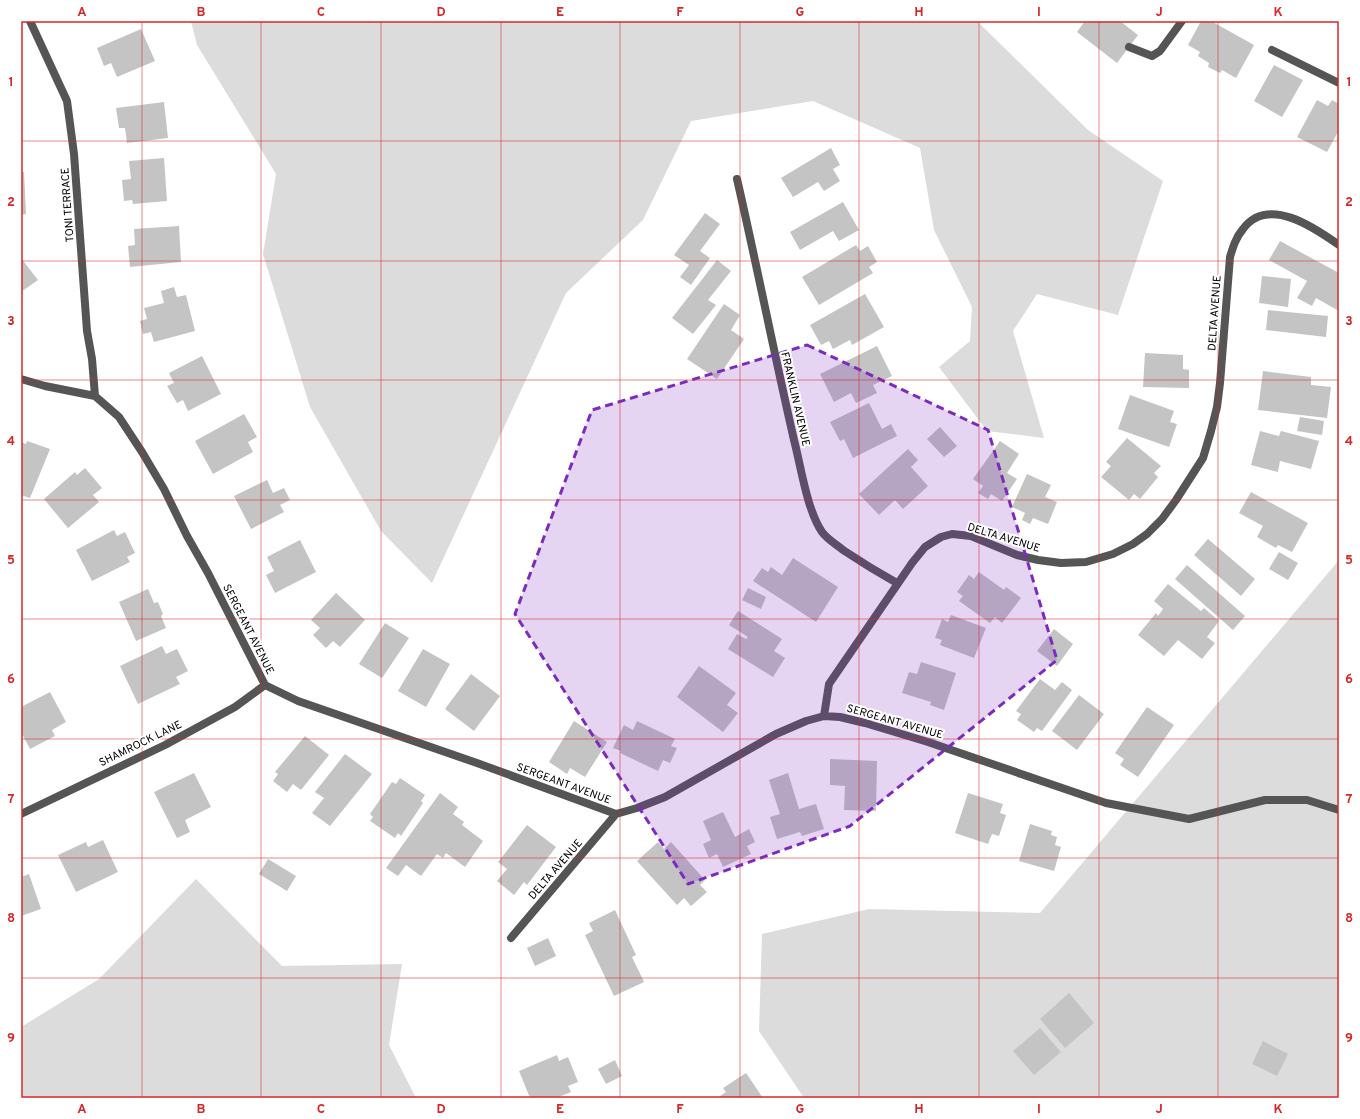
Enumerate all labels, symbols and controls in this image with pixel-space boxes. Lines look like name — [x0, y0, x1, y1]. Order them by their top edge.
text: A — [77, 5, 87, 21]
text: B — [197, 5, 206, 21]
text: C — [317, 5, 325, 21]
text: D — [436, 5, 446, 21]
text: E — [556, 5, 564, 21]
text: F — [676, 5, 684, 21]
text: G — [796, 5, 805, 21]
text: H — [914, 5, 924, 21]
text: I — [1037, 5, 1041, 21]
text: J — [1155, 5, 1163, 21]
text: K — [1273, 5, 1283, 21]
text: 1 — [8, 75, 14, 91]
text: 1 — [1346, 75, 1352, 91]
street label: TONI TERRACE — [58, 167, 78, 243]
text: 2 — [7, 195, 15, 211]
text: 2 — [1345, 195, 1353, 211]
street label: DELTA AVENUE — [1205, 275, 1225, 351]
text: 3 — [7, 314, 15, 330]
text: 3 — [1345, 314, 1353, 330]
street label: FRANKLIN AVENUE — [777, 351, 813, 448]
text: 4 — [7, 434, 15, 450]
text: 4 — [1345, 434, 1353, 450]
street label: DELTA AVENUE — [966, 520, 1042, 556]
text: 5 — [7, 553, 15, 569]
text: 5 — [1345, 553, 1353, 569]
street label: SERGEANT AVENUE — [219, 582, 277, 677]
text: 6 — [7, 672, 15, 688]
text: 6 — [1345, 672, 1353, 688]
street label: SERGEANT AVENUE — [845, 702, 944, 742]
street label: SHAMROCK LANE — [97, 718, 184, 770]
street label: SERGEANT AVENUE — [514, 760, 613, 808]
text: 7 — [8, 792, 15, 808]
text: 7 — [1346, 792, 1353, 808]
street label: DELTA AVENUE — [526, 837, 586, 903]
text: 8 — [7, 911, 15, 927]
text: 8 — [1345, 911, 1353, 927]
text: 9 — [7, 1031, 15, 1047]
text: 9 — [1345, 1031, 1353, 1047]
text: A — [77, 1102, 87, 1118]
text: B — [197, 1102, 206, 1118]
text: C — [317, 1102, 325, 1118]
text: D — [436, 1102, 446, 1118]
text: E — [556, 1102, 564, 1118]
text: F — [676, 1102, 684, 1118]
text: G — [796, 1102, 805, 1118]
text: H — [914, 1102, 924, 1118]
text: I — [1037, 1102, 1041, 1118]
text: J — [1155, 1102, 1163, 1118]
text: K — [1273, 1102, 1283, 1118]

